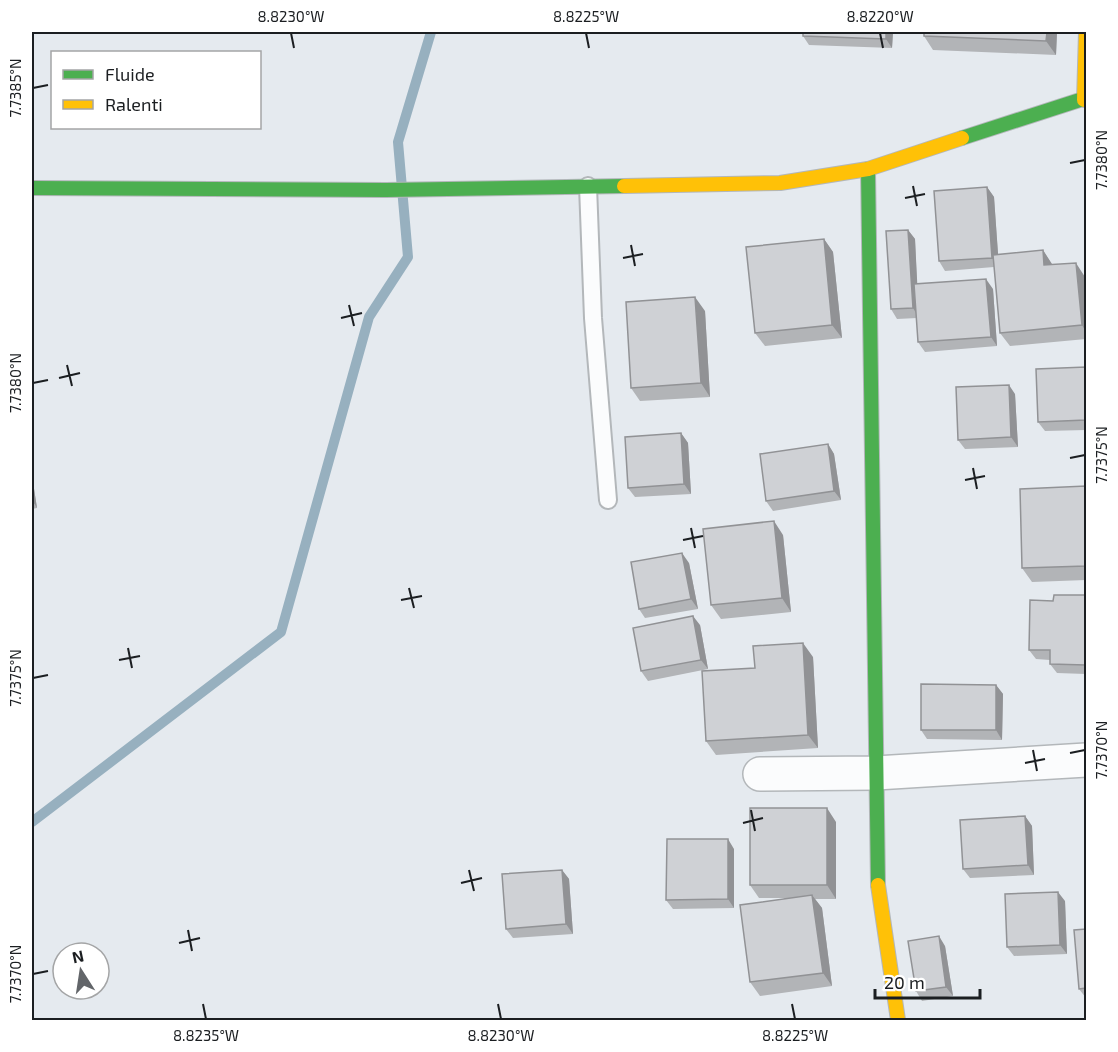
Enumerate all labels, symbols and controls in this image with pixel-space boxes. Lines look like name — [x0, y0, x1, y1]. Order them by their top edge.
text: 8.8230°W — [257, 7, 325, 25]
text: 8.8225°W — [553, 7, 619, 25]
text: 8.8220°W — [846, 7, 914, 25]
legend — [51, 51, 261, 129]
text: 7.7385°N — [6, 58, 24, 118]
text: Fluide — [105, 63, 155, 85]
text: Ralenti — [105, 93, 163, 115]
text: 7.7380°N — [1092, 130, 1110, 190]
text: 7.7380°N — [6, 353, 24, 413]
text: 7.7375°N — [1092, 426, 1110, 484]
text: 7.7375°N — [6, 649, 24, 707]
text: 7.7370°N — [1092, 721, 1110, 779]
north arrow — [51, 941, 111, 1001]
text: 7.7370°N — [6, 945, 24, 1003]
text: N — [70, 945, 85, 966]
scale bar — [875, 962, 980, 1000]
text: 20 m — [884, 971, 925, 993]
text: 8.8235°W — [173, 1026, 239, 1044]
text: 8.8230°W — [467, 1026, 535, 1044]
text: 8.8225°W — [762, 1026, 828, 1044]

